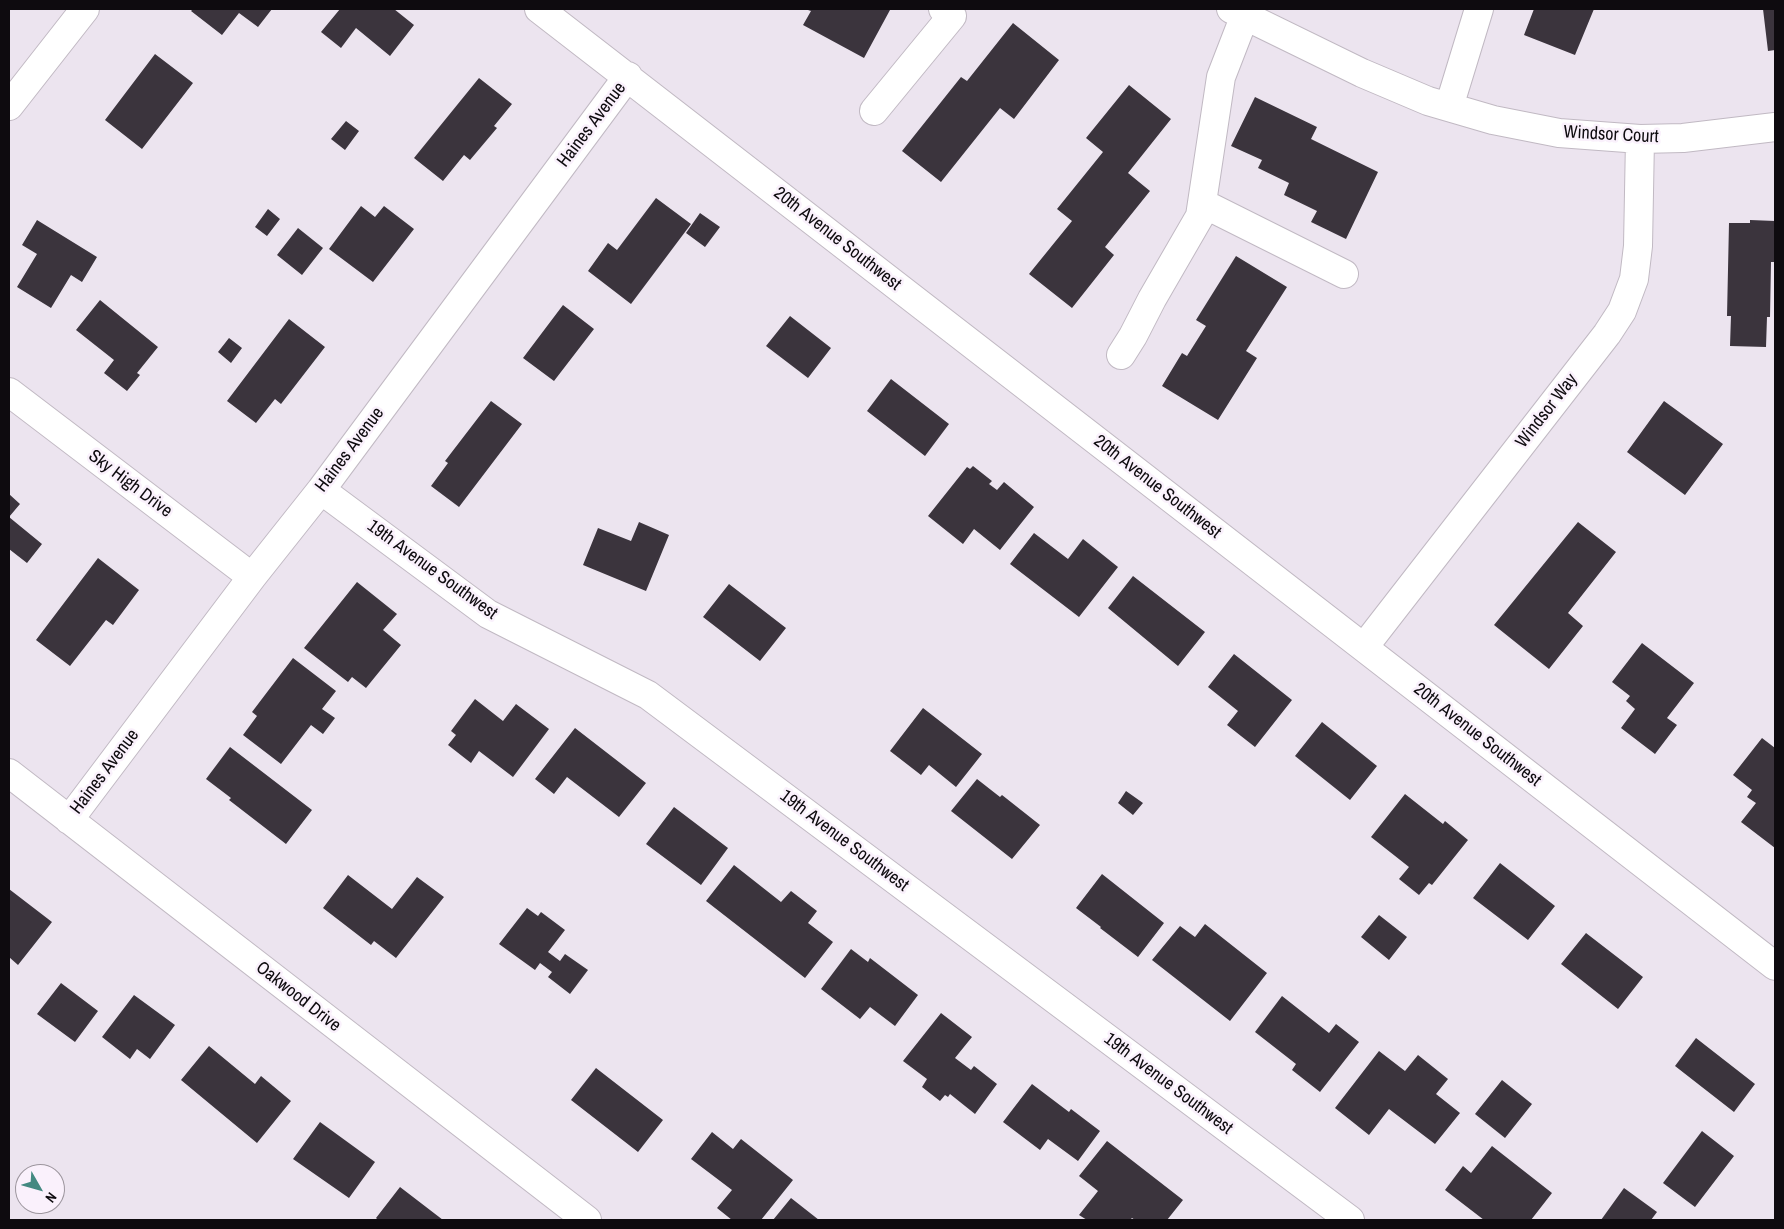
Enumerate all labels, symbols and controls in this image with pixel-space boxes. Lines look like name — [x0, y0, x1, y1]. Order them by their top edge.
street label: Haines Avenue — [553, 78, 631, 172]
street label: Windsor Court — [1563, 122, 1659, 148]
street label: 20th Avenue Southwest — [769, 183, 905, 295]
street label: Windsor Way — [1511, 370, 1583, 452]
street label: Haines Avenue — [311, 403, 389, 497]
street label: 20th Avenue Southwest — [1089, 431, 1225, 543]
street label: Sky High Drive — [84, 446, 176, 522]
street label: 19th Avenue Southwest — [363, 516, 501, 624]
street label: 20th Avenue Southwest — [1409, 679, 1545, 791]
street label: Haines Avenue — [66, 725, 144, 819]
street label: 19th Avenue Southwest — [775, 786, 913, 896]
street label: Oakwood Drive — [251, 957, 345, 1037]
street label: 19th Avenue Southwest — [1099, 1029, 1237, 1139]
north arrow — [15, 1164, 65, 1214]
text: N — [41, 1189, 61, 1206]

